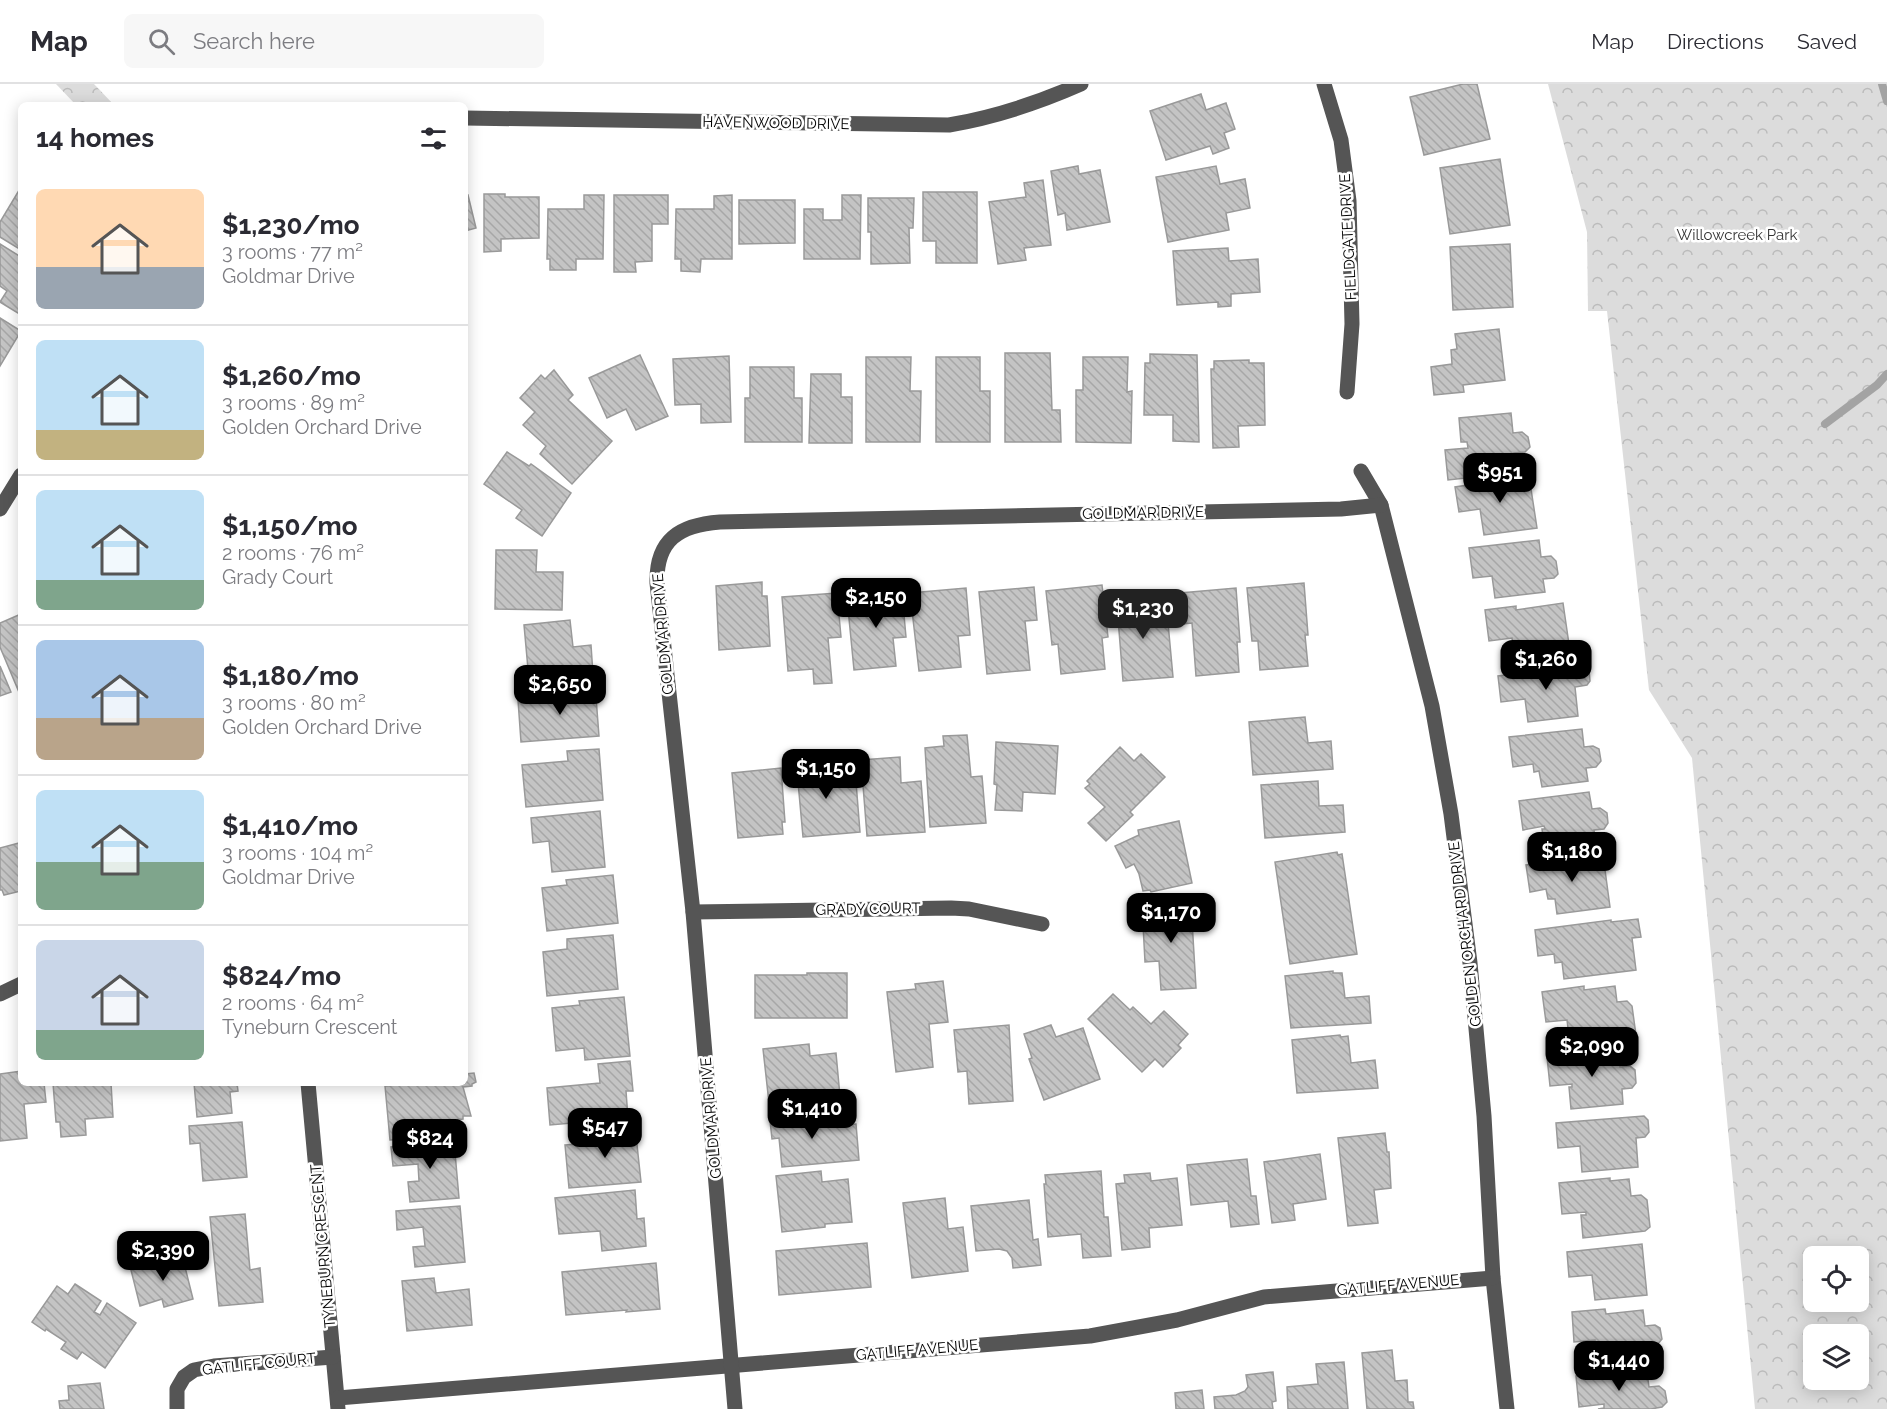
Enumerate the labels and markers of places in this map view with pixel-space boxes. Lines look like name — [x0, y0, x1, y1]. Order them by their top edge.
pin: $951 — [1464, 453, 1536, 504]
pin: $2,150 — [827, 578, 925, 629]
pin: $1,230 — [1094, 589, 1192, 640]
pin: $1,260 — [1497, 640, 1595, 691]
pin: $2,650 — [511, 665, 609, 716]
pin: $1,150 — [777, 749, 875, 800]
pin: $1,180 — [1523, 832, 1621, 883]
pin: $1,170 — [1122, 893, 1220, 944]
pin: $2,090 — [1543, 1027, 1641, 1078]
pin: $1,410 — [763, 1089, 861, 1140]
pin: $547 — [569, 1108, 641, 1159]
pin: $824 — [394, 1119, 466, 1170]
pin: $2,390 — [114, 1231, 212, 1282]
pin: $1,440 — [1570, 1341, 1668, 1392]

